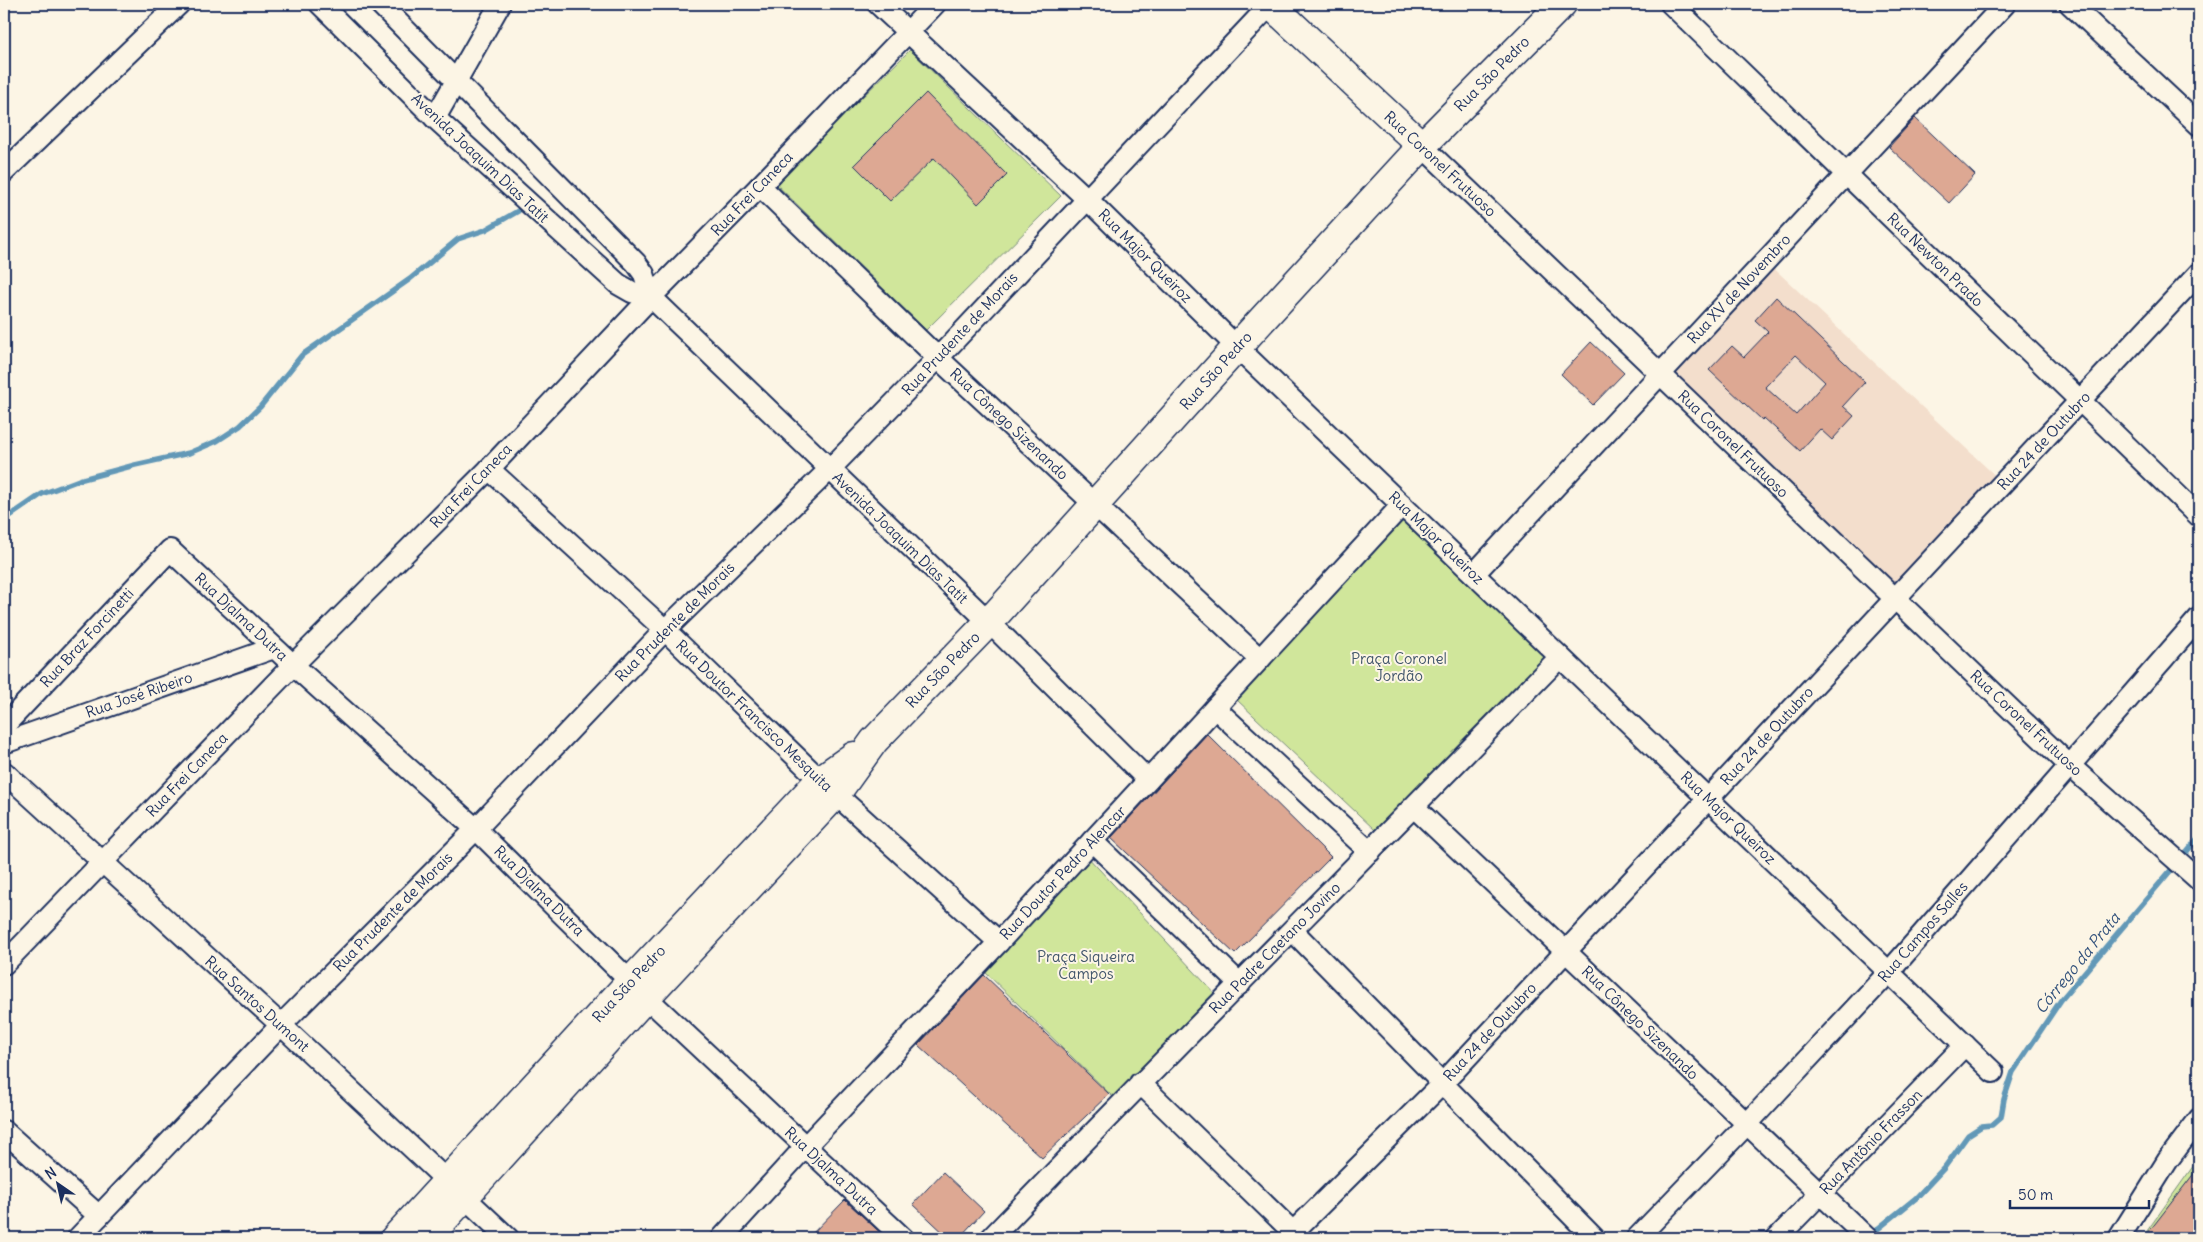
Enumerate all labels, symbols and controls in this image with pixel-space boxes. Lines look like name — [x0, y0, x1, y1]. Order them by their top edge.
street label: Rua São Pedro — [1450, 32, 1533, 115]
street label: Avenida Joaquim Dias Tatit — [408, 89, 553, 226]
street label: Rua Coronel Frutuoso — [1380, 107, 1500, 221]
street label: Rua Frei Caneca — [707, 147, 797, 240]
street label: Rua Major Queiroz — [1094, 205, 1196, 307]
street label: Rua Newton Prado — [1883, 209, 1988, 311]
street label: Rua XV de Novembro — [1683, 230, 1794, 347]
street label: Rua Prudente de Morais — [898, 268, 1022, 399]
street label: Rua São Pedro — [1175, 328, 1256, 414]
street label: Rua Cônego Sizenando — [946, 364, 1073, 484]
street label: Rua Coronel Frutuoso — [1674, 386, 1793, 501]
street label: Rua 24 de Outubro — [1993, 387, 2094, 494]
street label: Rua Frei Caneca — [426, 439, 516, 532]
street label: Avenida Joaquim Dias Tatit — [828, 468, 972, 607]
street label: Rua Major Queiroz — [1385, 487, 1488, 588]
street label: Rua Prudente de Morais — [611, 558, 739, 686]
street label: Rua Djalma Dutra — [191, 569, 292, 665]
street label: Rua Braz Forcinetti — [36, 584, 138, 691]
street label: Rua São Pedro — [901, 627, 984, 712]
street label: Rua Doutor Francisco Mesquita — [672, 636, 837, 796]
park label: Praça Coronel Jordão — [1351, 649, 1447, 685]
street label: Rua Coronel Frutuoso — [1966, 666, 2086, 780]
street label: Rua José Ribeiro — [83, 667, 195, 722]
street label: Rua 24 de Outubro — [1716, 682, 1817, 789]
street label: Rua Frei Caneca — [142, 728, 232, 821]
street label: Rua Major Queiroz — [1677, 767, 1780, 868]
street label: Rua Doutor Pedro Alencar — [995, 802, 1130, 944]
street label: Rua Djalma Dutra — [490, 841, 589, 940]
street label: Rua Prudente de Morais — [329, 848, 457, 976]
street label: Rua Campos Salles — [1874, 877, 1972, 986]
street label: Rua Padre Caetano Jovino — [1205, 878, 1344, 1017]
water label: Córrego da Prata — [2030, 908, 2124, 1018]
street label: Rua São Pedro — [588, 941, 669, 1026]
park label: Praça Siqueira Campos — [1037, 947, 1135, 983]
street label: Rua Santos Dumont — [201, 952, 314, 1056]
street label: Rua Cônego Sizenando — [1578, 962, 1703, 1083]
street label: Rua 24 de Outubro — [1439, 978, 1540, 1085]
street label: Rua Antônio Frasson — [1815, 1085, 1926, 1198]
street label: Rua Djalma Dutra — [781, 1123, 882, 1219]
north arrow — [32, 1160, 82, 1210]
text: N — [42, 1163, 60, 1183]
scale bar — [2010, 1177, 2149, 1209]
text: 50 m — [2018, 1185, 2053, 1204]

